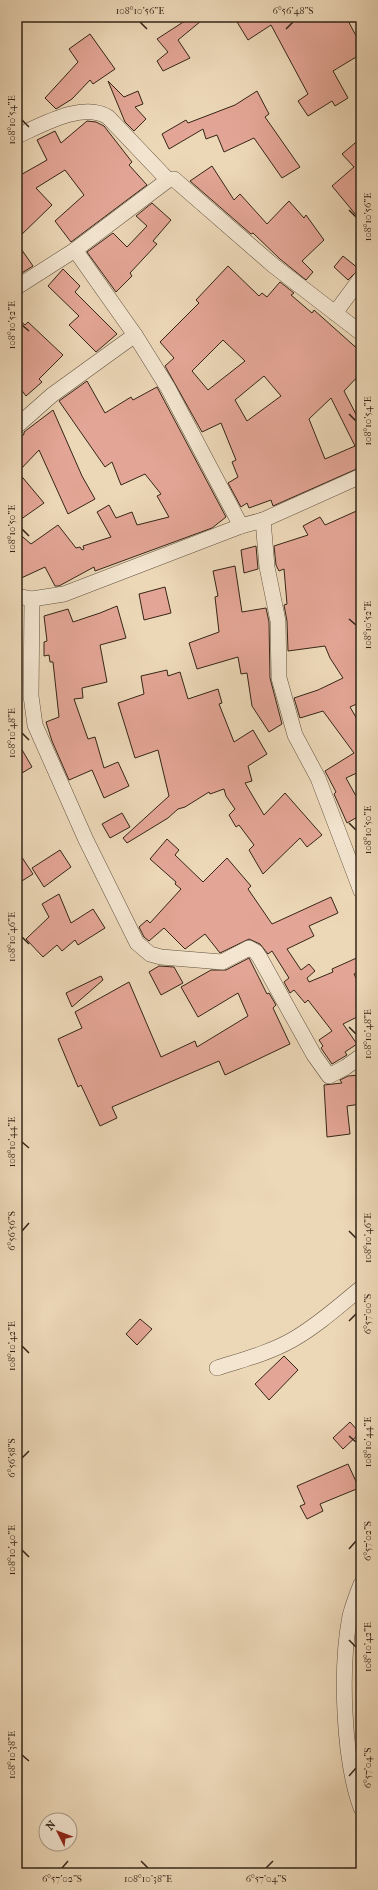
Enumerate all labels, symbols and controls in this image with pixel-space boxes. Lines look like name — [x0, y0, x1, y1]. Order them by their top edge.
text: 108°10'56"E — [116, 5, 164, 17]
text: 6°56'48"S — [273, 5, 313, 17]
text: 108°10'54"E — [6, 95, 18, 145]
text: 108°10'56"E — [362, 193, 374, 241]
text: 108°10'52"E — [6, 301, 18, 349]
text: 108°10'54"E — [362, 396, 374, 446]
text: 108°10'50"E — [6, 505, 18, 553]
text: 108°10'52"E — [362, 601, 374, 649]
text: 108°10'48"E — [6, 708, 18, 758]
text: 108°10'50"E — [362, 806, 374, 854]
text: 108°10'46"E — [6, 912, 18, 962]
text: 108°10'48"E — [362, 1009, 374, 1059]
text: 108°10'44"E — [6, 1117, 18, 1167]
text: 6°56'56"S — [6, 1211, 18, 1251]
text: 108°10'46"E — [362, 1213, 374, 1263]
text: 6°57'00"S — [362, 1294, 374, 1334]
text: 108°10'42"E — [6, 1321, 18, 1371]
text: 108°10'44"E — [362, 1417, 374, 1467]
text: 6°56'58"S — [6, 1438, 18, 1478]
text: 6°57'02"S — [362, 1521, 374, 1561]
text: 108°10'40"E — [6, 1525, 18, 1575]
text: 108°10'42"E — [362, 1622, 374, 1672]
text: 108°10'38"E — [6, 1731, 18, 1779]
text: 6°57'04"S — [362, 1748, 374, 1788]
north arrow — [38, 1812, 78, 1852]
text: N — [43, 1818, 59, 1833]
text: 6°57'02"S — [42, 1873, 82, 1885]
text: 108°10'38"E — [124, 1873, 172, 1885]
text: 6°57'04"S — [246, 1873, 286, 1885]

